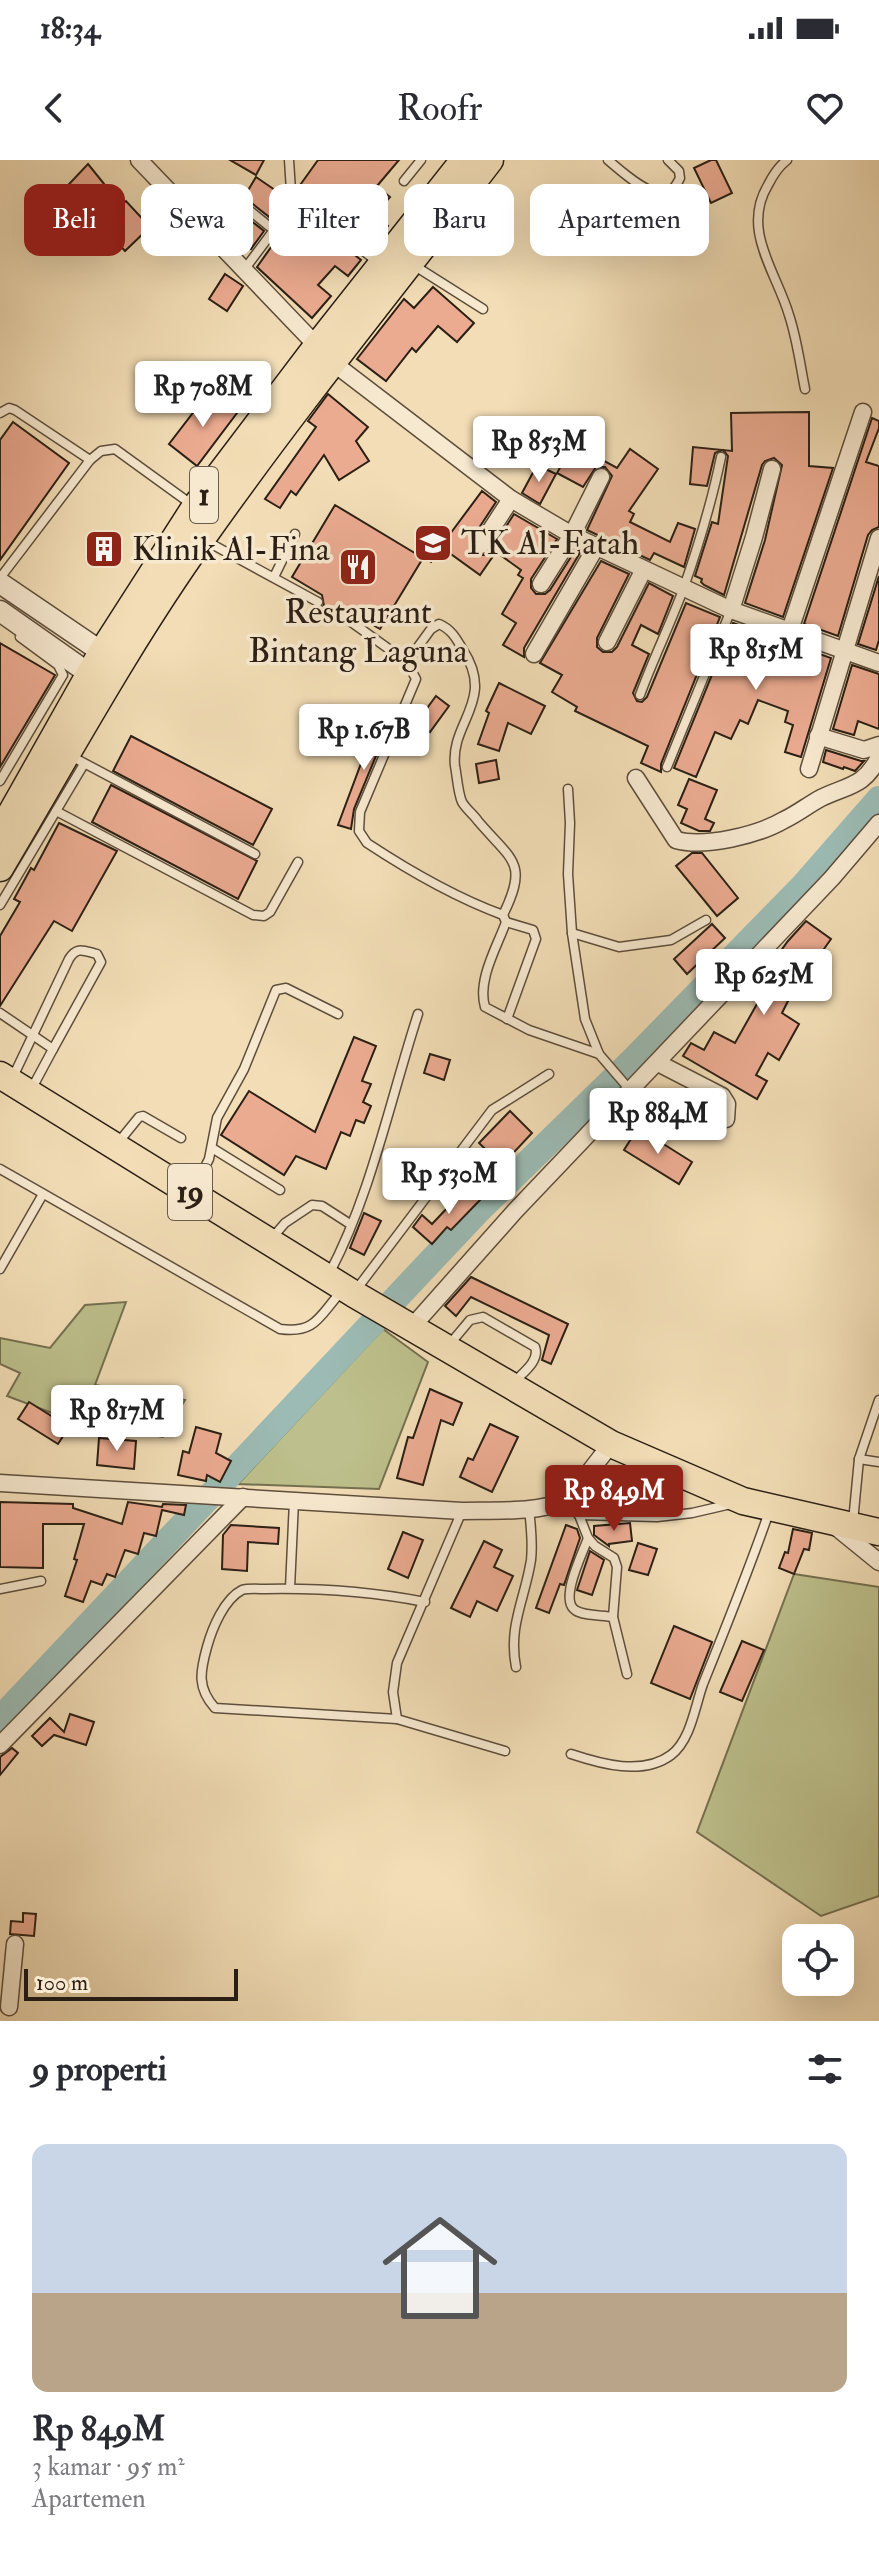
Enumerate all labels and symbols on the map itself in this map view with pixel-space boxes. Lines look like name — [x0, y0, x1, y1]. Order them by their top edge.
pin: Rp 708M — [129, 361, 277, 429]
pin: Rp 853M — [465, 416, 613, 484]
road number: 1 — [190, 467, 218, 523]
school or university icon: TK Al-Fatah — [412, 522, 454, 564]
place label: TK Al-Fatah — [461, 522, 639, 565]
building icon: Klinik Al-Fina — [83, 528, 125, 570]
place label: Klinik Al-Fina — [132, 528, 331, 571]
restaurant icon: Restaurant Bintang Laguna — [337, 546, 379, 588]
place label: Restaurant Bintang Laguna — [248, 591, 469, 673]
pin: Rp 815M — [682, 624, 830, 692]
pin: Rp 1.67B — [281, 704, 447, 772]
pin: Rp 625M — [690, 949, 838, 1017]
pin: Rp 884M — [584, 1088, 732, 1156]
pin: Rp 530M — [375, 1148, 523, 1216]
road number: 19 — [168, 1164, 212, 1220]
pin: Rp 817M — [43, 1385, 191, 1453]
pin: Rp 849M — [540, 1465, 688, 1533]
scale bar — [24, 1965, 238, 2001]

